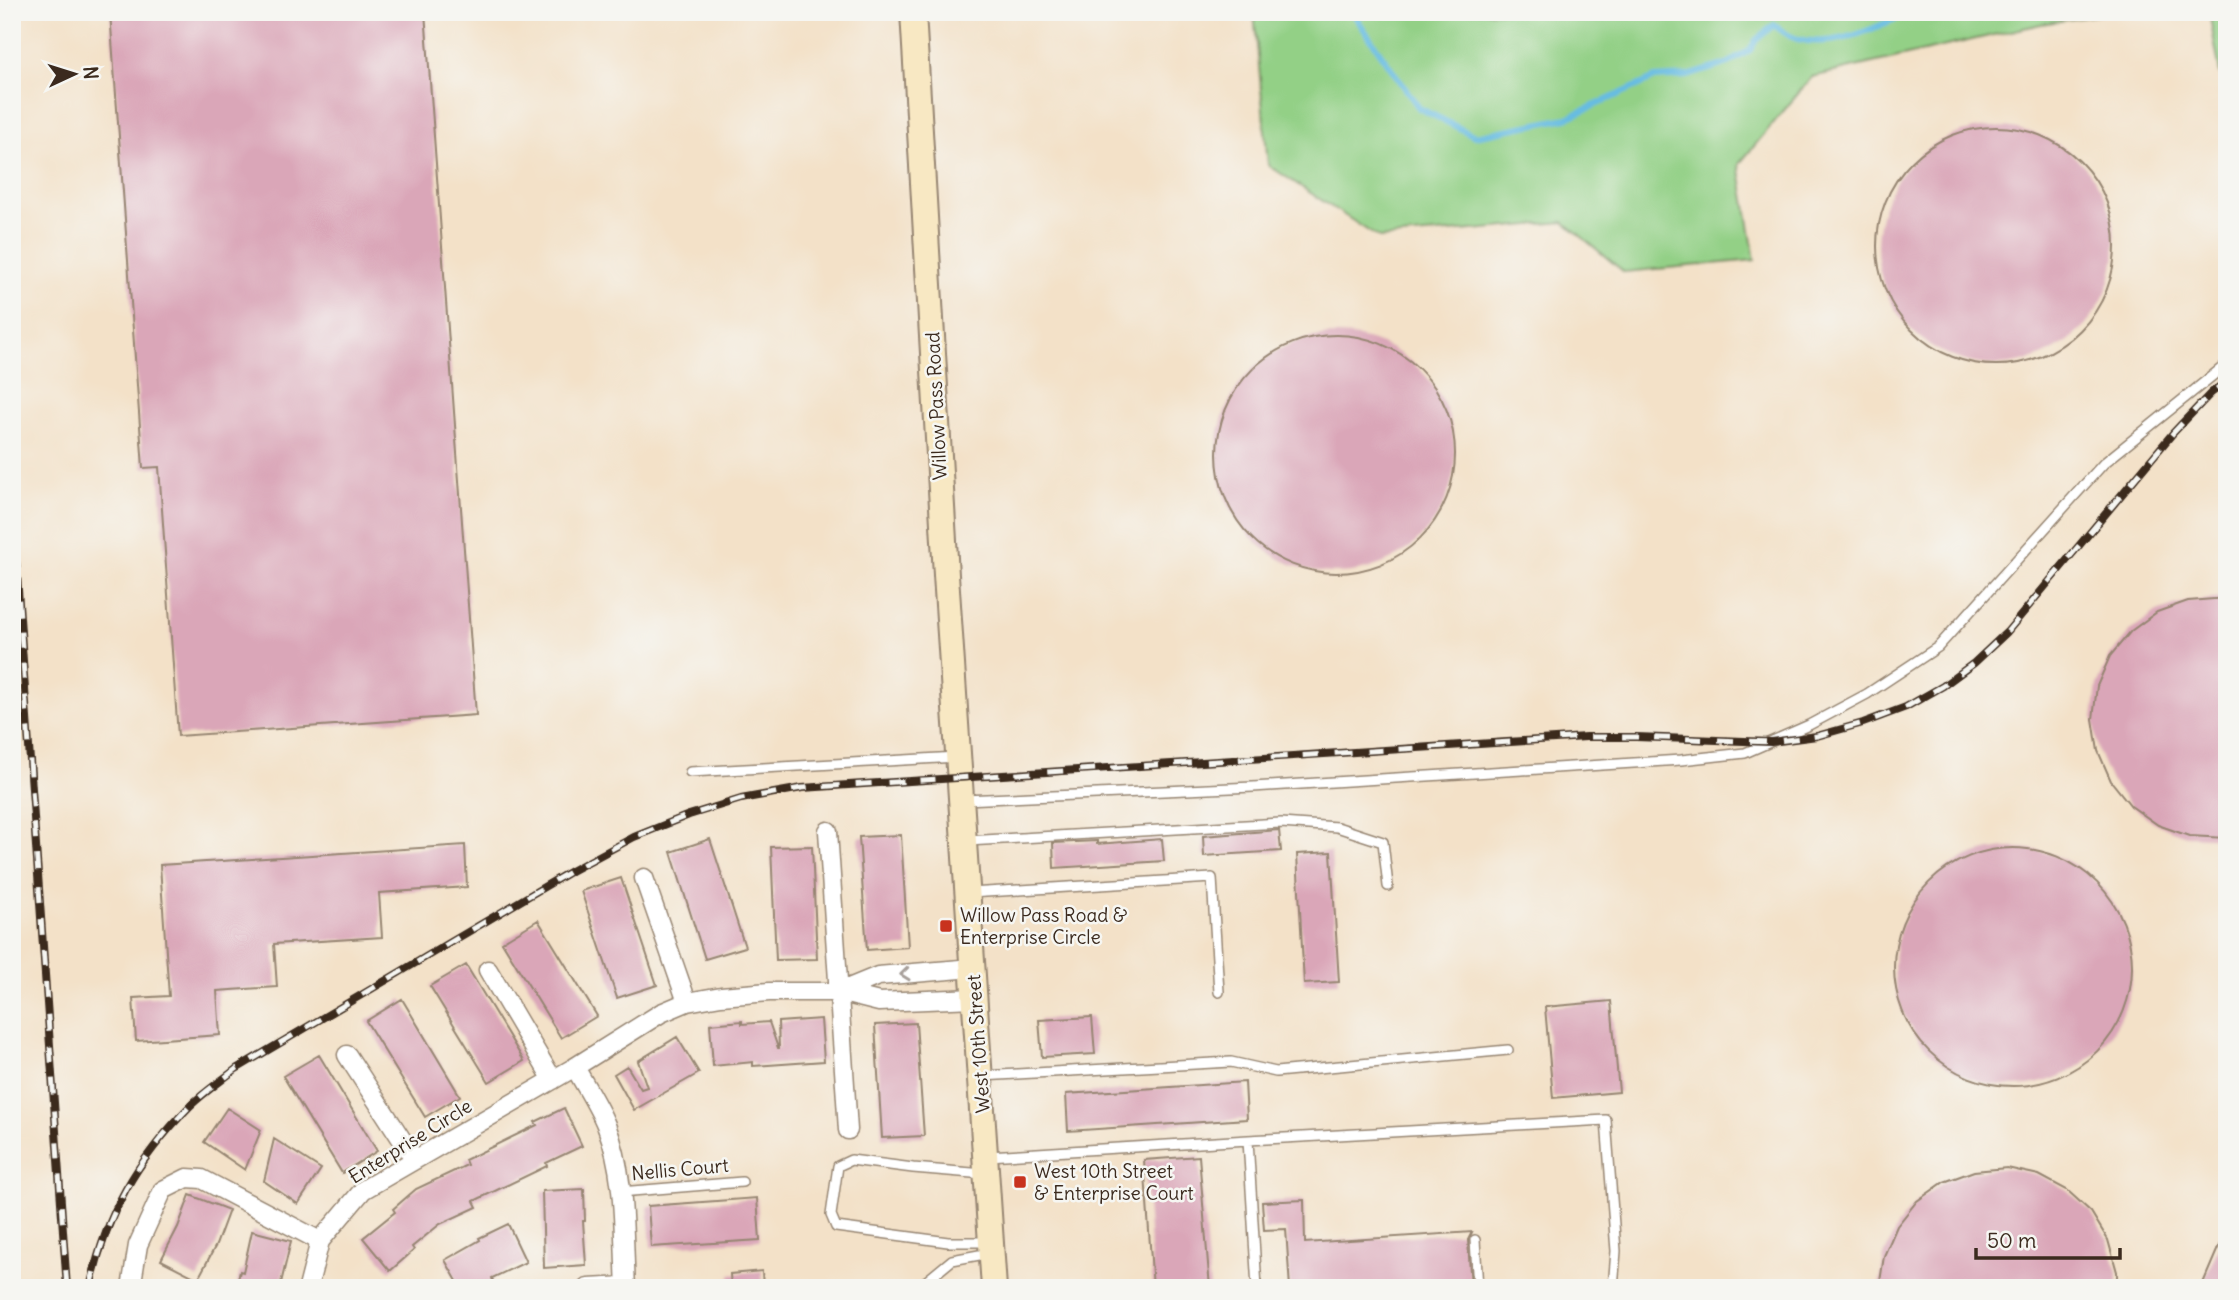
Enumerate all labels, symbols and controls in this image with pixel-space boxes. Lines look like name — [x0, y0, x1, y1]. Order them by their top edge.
north arrow — [38, 38, 108, 108]
text: N — [79, 65, 103, 80]
street label: Willow Pass Road — [920, 331, 952, 481]
place label: Willow Pass Road & Enterprise Circle — [960, 903, 1128, 949]
marker: Willow Pass Road & Enterprise Circle — [938, 918, 954, 934]
one-way arrow — [899, 966, 911, 981]
street label: West 10th Street — [961, 974, 995, 1114]
street label: Enterprise Circle — [344, 1094, 476, 1188]
street label: Nellis Court — [630, 1153, 730, 1185]
place label: West 10th Street & Enterprise Court — [1034, 1159, 1194, 1205]
marker: West 10th Street & Enterprise Court — [1012, 1174, 1028, 1190]
scale bar — [1976, 1216, 2120, 1260]
text: 50 m — [1987, 1227, 2036, 1254]

